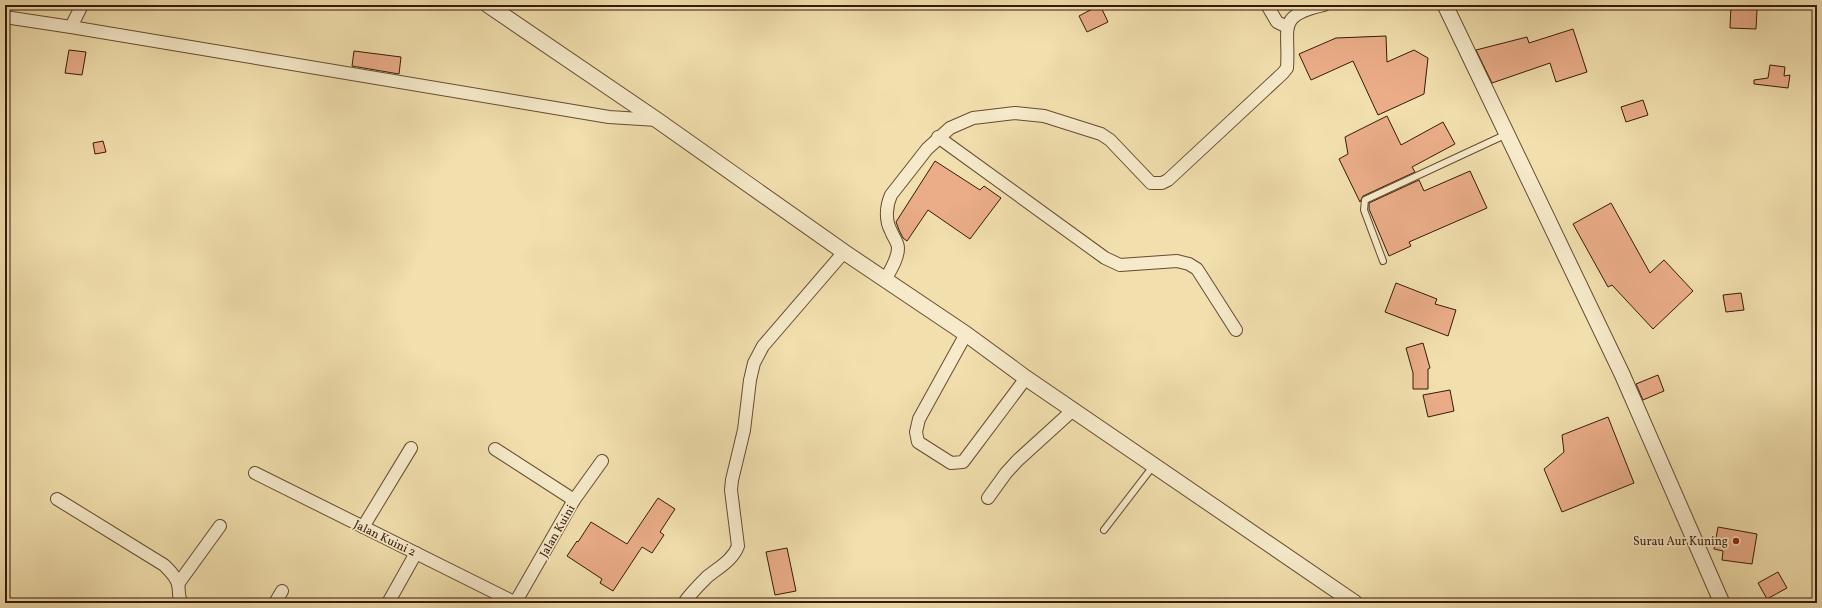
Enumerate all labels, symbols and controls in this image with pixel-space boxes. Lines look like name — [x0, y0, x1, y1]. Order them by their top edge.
street label: Jalan Kuini — [536, 502, 580, 561]
street label: Jalan Kuini 2 — [351, 517, 418, 561]
place label: Surau Aur Kuning — [1633, 534, 1728, 550]
marker: Surau Aur Kuning — [1731, 536, 1741, 546]

